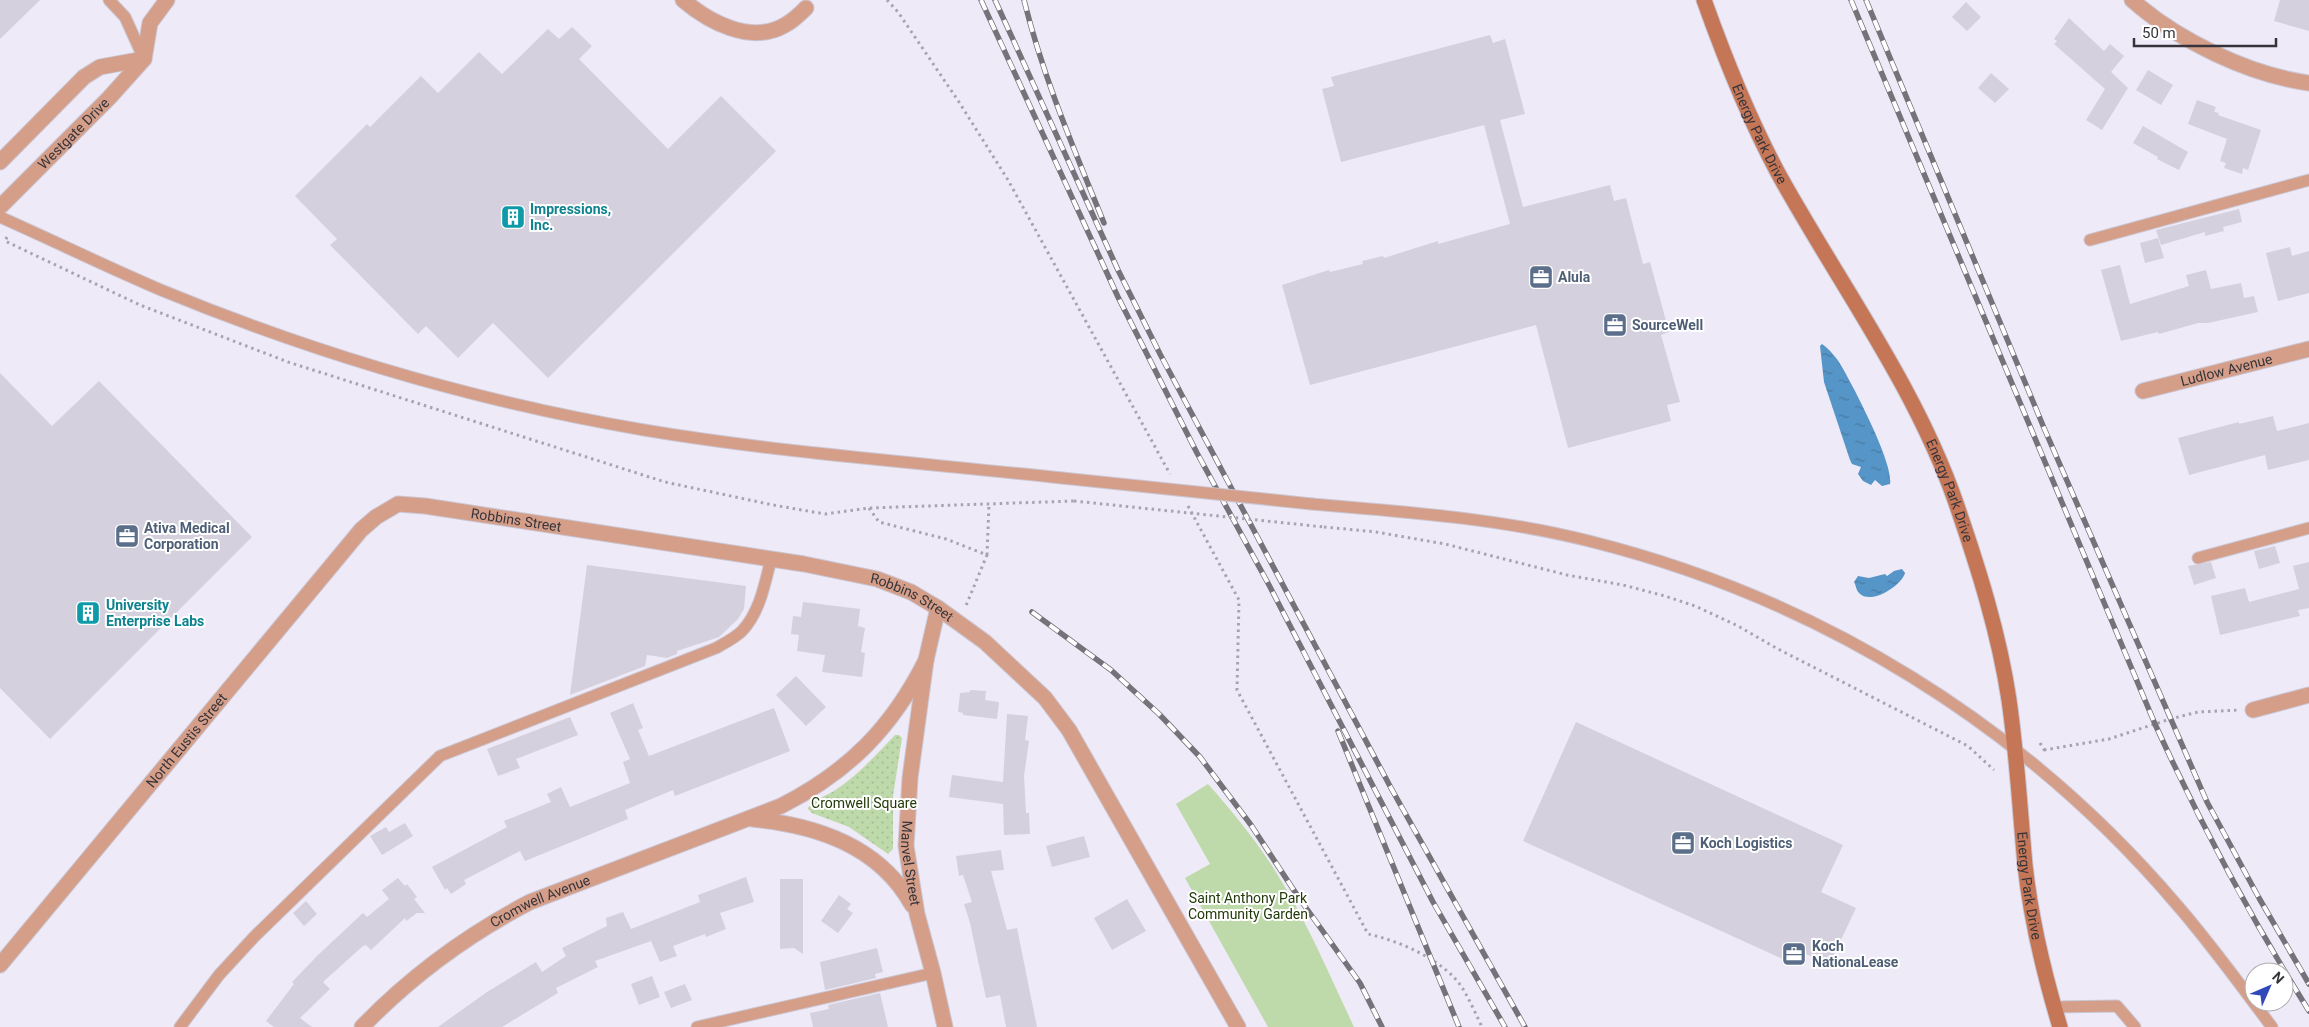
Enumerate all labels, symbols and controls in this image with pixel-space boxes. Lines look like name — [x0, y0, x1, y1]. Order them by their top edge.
scale bar — [2134, 15, 2276, 47]
text: 50 m — [2142, 24, 2176, 42]
street label: Energy Park Drive — [1729, 81, 1790, 187]
street label: Westgate Drive — [35, 95, 112, 172]
place label: Impressions, Inc. — [530, 201, 611, 233]
building icon: Impressions, Inc. — [500, 204, 526, 230]
office icon: Alula — [1528, 264, 1554, 290]
place label: Alula — [1558, 269, 1591, 285]
office icon: SourceWell — [1602, 312, 1628, 338]
place label: SourceWell — [1632, 317, 1703, 333]
street label: Ludlow Avenue — [2179, 351, 2274, 389]
street label: Energy Park Drive — [1923, 436, 1977, 544]
street label: Robbins Street — [470, 505, 563, 535]
place label: Ativa Medical Corporation — [144, 520, 230, 552]
office icon: Ativa Medical Corporation — [114, 523, 140, 549]
street label: Robbins Street — [869, 570, 957, 625]
place label: University Enterprise Labs — [106, 597, 204, 629]
building icon: University Enterprise Labs — [75, 600, 101, 626]
street label: North Eustis Street — [143, 690, 230, 791]
park label: Cromwell Square — [811, 795, 917, 811]
street label: Manvel Street — [898, 820, 924, 907]
office icon: Koch Logistics — [1670, 830, 1696, 856]
street label: Energy Park Drive — [2014, 831, 2045, 941]
place label: Koch Logistics — [1700, 835, 1793, 851]
street label: Cromwell Avenue — [487, 872, 592, 931]
park label: Saint Anthony Park Community Garden — [1188, 890, 1308, 922]
place label: Koch NationaLease — [1812, 938, 1899, 970]
office icon: Koch NationaLease — [1781, 941, 1807, 967]
north arrow — [2244, 962, 2294, 1012]
text: N — [2269, 969, 2287, 987]

